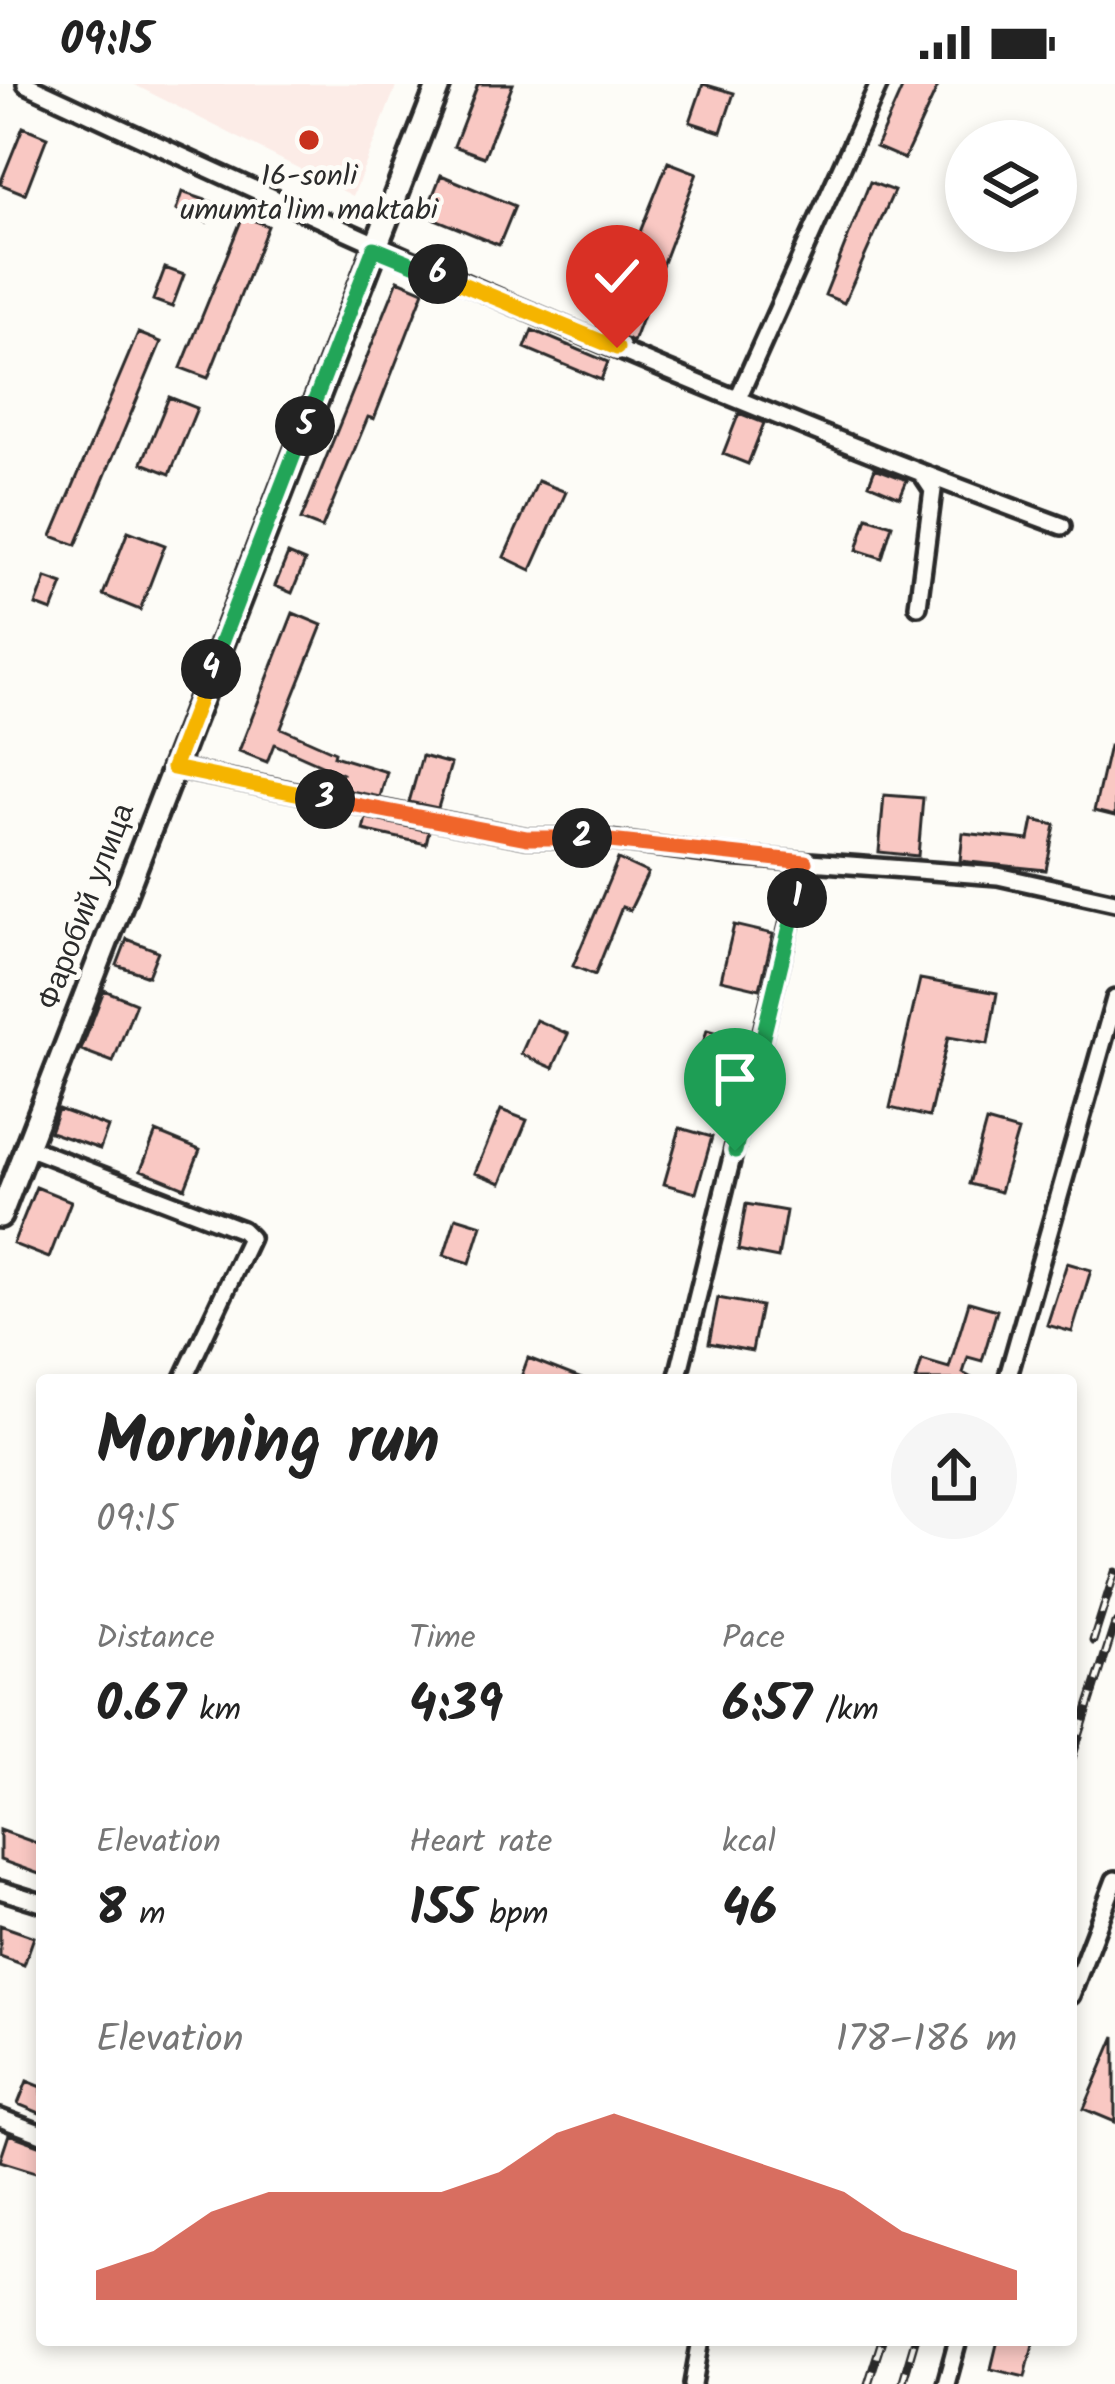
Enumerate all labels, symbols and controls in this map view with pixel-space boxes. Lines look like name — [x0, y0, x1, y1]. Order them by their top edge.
text: 09:15 — [60, 6, 153, 78]
map controls — [945, 120, 1077, 252]
button: layers — [945, 120, 1077, 252]
marker: 16-sonli umumta'lim maktabi — [296, 127, 322, 153]
place label: 16-sonli umumta'lim maktabi — [180, 153, 440, 235]
pin — [566, 225, 668, 348]
icon: check — [584, 243, 650, 309]
pin: 6 — [408, 244, 468, 304]
text: 6 — [429, 247, 447, 300]
pin: 5 — [275, 396, 335, 456]
text: 5 — [297, 399, 313, 452]
pin: 4 — [181, 639, 241, 699]
text: 4 — [202, 642, 220, 695]
pin: 3 — [295, 769, 355, 829]
text: 3 — [316, 772, 334, 825]
street label: Фаробий улица — [26, 796, 149, 1017]
pin: 2 — [552, 808, 612, 868]
text: 2 — [572, 811, 592, 864]
pin: 1 — [767, 868, 827, 928]
text: 1 — [792, 871, 802, 924]
pin — [684, 1028, 786, 1151]
icon: arrive — [702, 1046, 768, 1112]
text: Morning run — [96, 1392, 440, 1497]
button: share — [891, 1413, 1017, 1539]
text: 09:15 — [96, 1490, 177, 1552]
text: Distance — [96, 1613, 215, 1666]
text: Time — [409, 1613, 476, 1666]
text: Pace — [722, 1613, 785, 1666]
text: 0.67 — [96, 1666, 186, 1747]
text: 4:39 — [409, 1666, 503, 1747]
text: 6:57 — [722, 1666, 812, 1747]
text: km — [186, 1685, 241, 1738]
text: /km — [812, 1685, 879, 1738]
text: Elevation — [96, 1817, 221, 1870]
text: Heart rate — [409, 1817, 552, 1870]
text: kcal — [722, 1817, 776, 1870]
text: 8 — [96, 1870, 126, 1951]
text: 155 — [409, 1870, 476, 1951]
text: 46 — [722, 1870, 777, 1951]
text: m — [126, 1889, 166, 1942]
text: bpm — [476, 1889, 549, 1942]
text: Elevation — [96, 2010, 244, 2072]
text: 178–186 m — [835, 2010, 1017, 2072]

